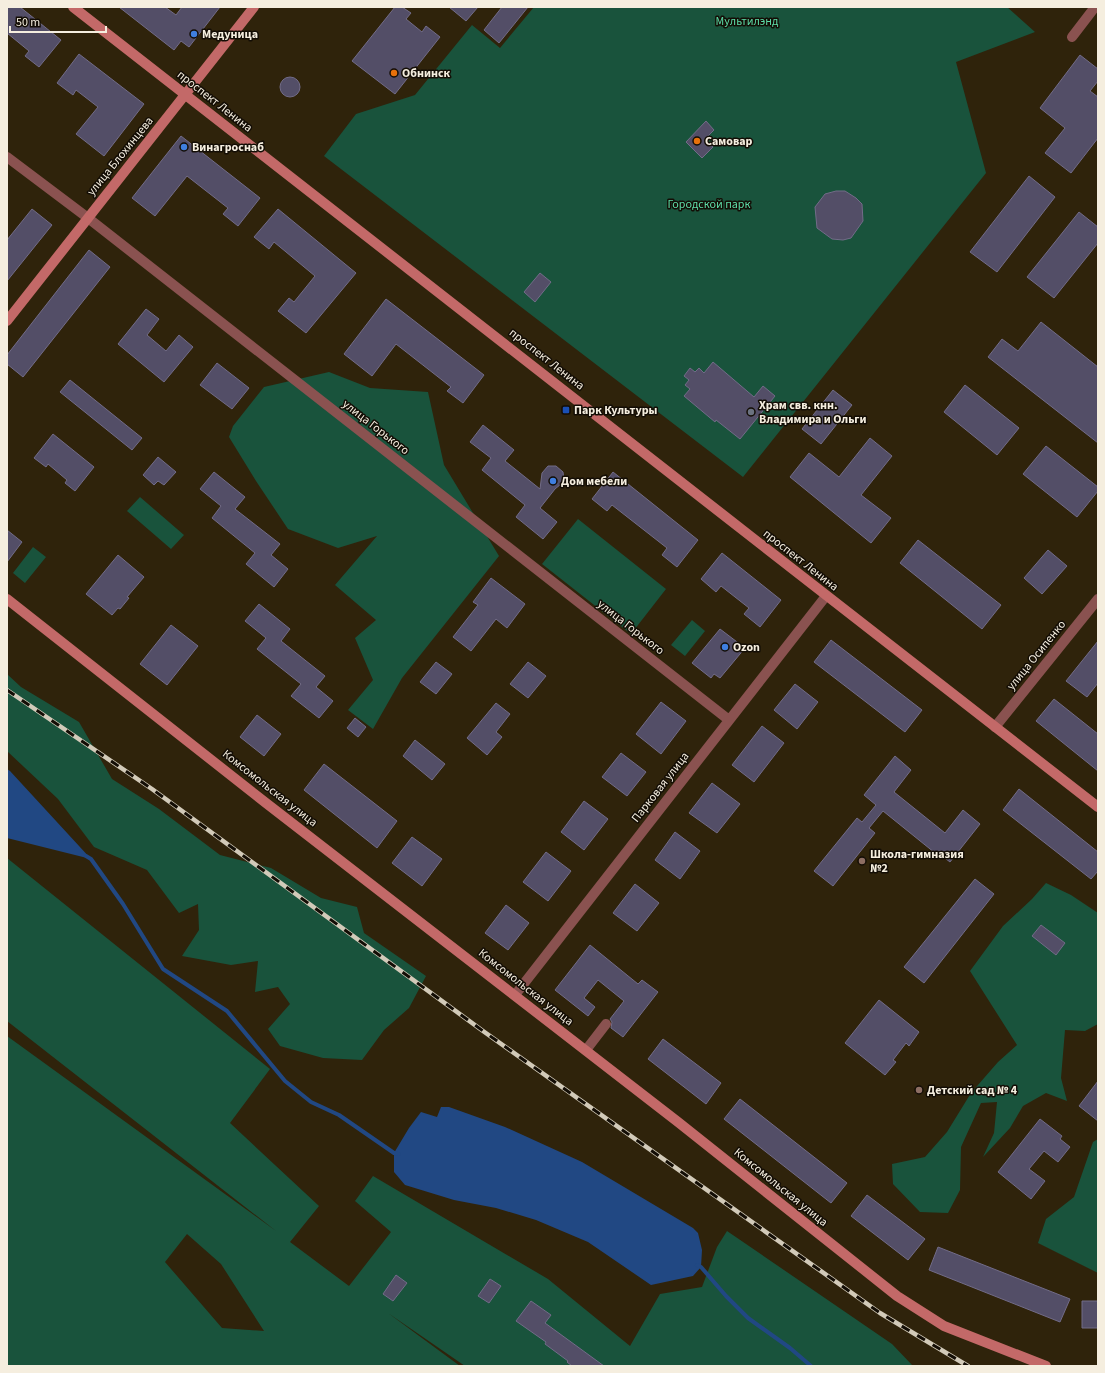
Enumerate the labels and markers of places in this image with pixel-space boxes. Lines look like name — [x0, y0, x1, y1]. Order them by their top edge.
place label: Медуница — [202, 26, 258, 43]
marker: Медуница — [189, 29, 199, 39]
place label: Обнинск — [402, 65, 451, 82]
marker: Обнинск — [389, 68, 399, 78]
place label: Самовар — [705, 133, 753, 150]
marker: Самовар — [692, 136, 702, 146]
place label: Винагроснаб — [192, 139, 264, 156]
marker: Винагроснаб — [179, 142, 189, 152]
place label: Храм свв. кнн. Владимира и Ольги — [759, 397, 867, 428]
place label: Парк Культуры — [574, 402, 658, 419]
marker: Парк Культуры — [561, 405, 571, 415]
marker: Храм свв. кнн. Владимира и Ольги — [746, 407, 756, 417]
place label: Дом мебели — [561, 473, 627, 490]
marker: Дом мебели — [548, 476, 558, 486]
place label: Ozon — [733, 639, 760, 656]
marker: Ozon — [720, 642, 730, 652]
place label: Школа-гимназия №2 — [870, 846, 964, 877]
marker: Школа-гимназия №2 — [857, 856, 867, 866]
place label: Детский сад № 4 — [927, 1082, 1018, 1099]
marker: Детский сад № 4 — [914, 1085, 924, 1095]

